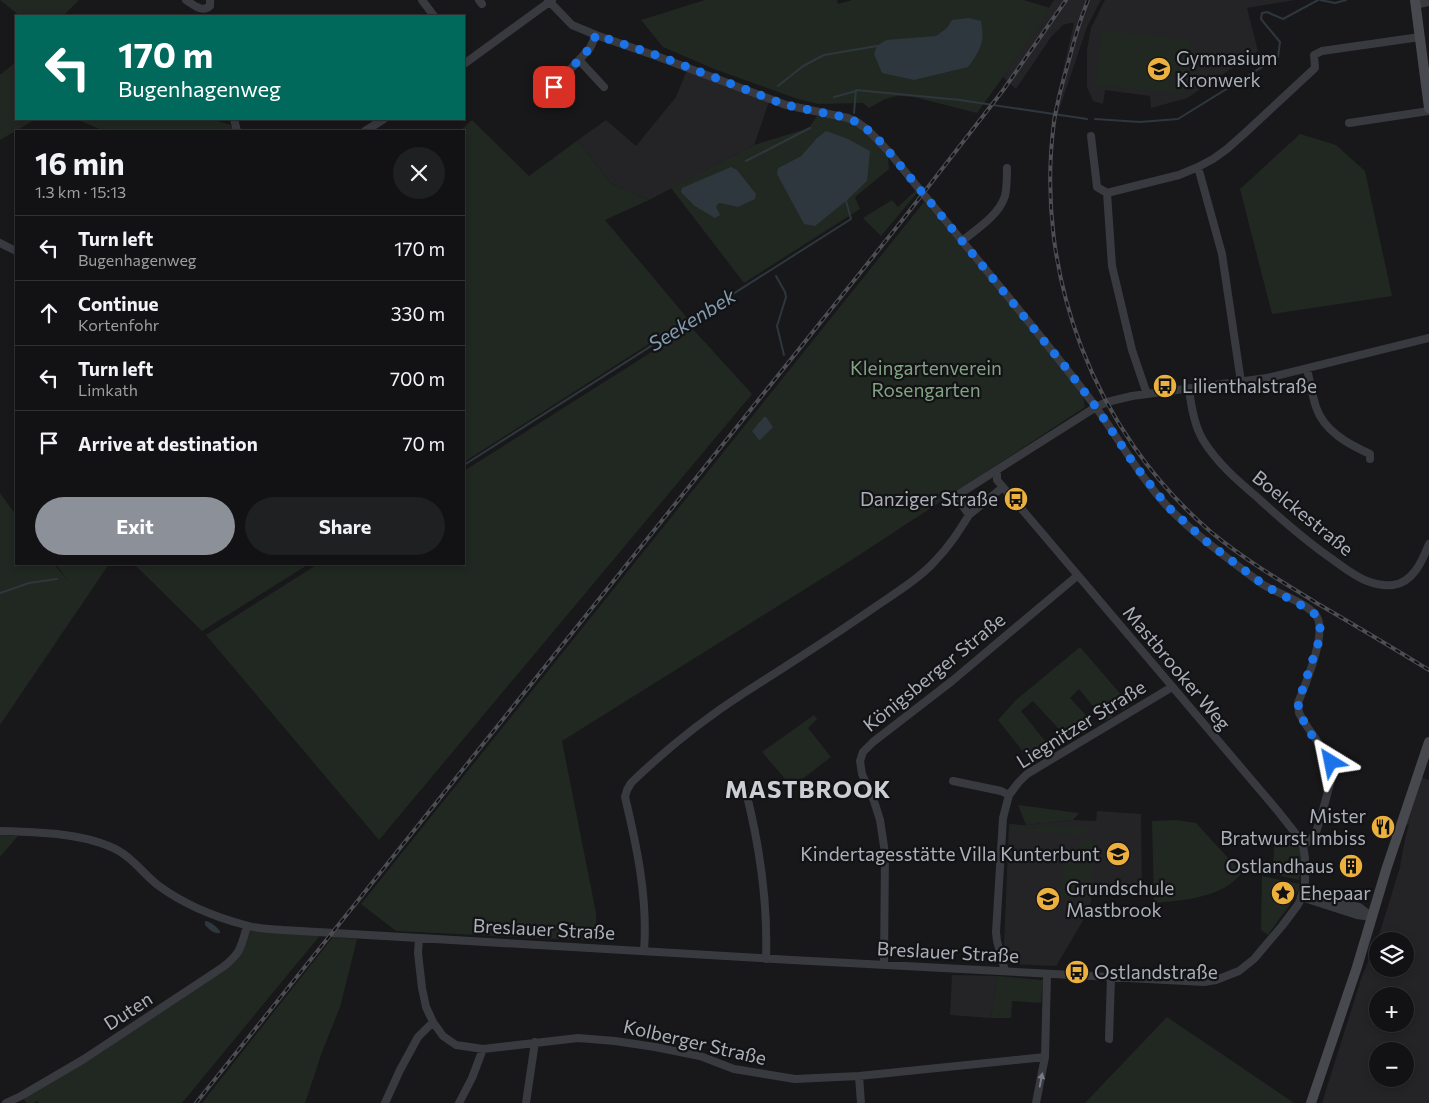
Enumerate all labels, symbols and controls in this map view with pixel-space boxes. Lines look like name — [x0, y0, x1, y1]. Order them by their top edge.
text: 170 m — [118, 32, 213, 75]
icon: left — [35, 35, 100, 100]
place label: Gymnasium Kronwerk — [1176, 46, 1277, 91]
school or university icon: Gymnasium Kronwerk — [1146, 56, 1172, 82]
pin — [533, 66, 575, 108]
icon: arrive — [540, 73, 568, 101]
text: Bugenhagenweg — [118, 75, 281, 102]
text: 16 min — [35, 144, 125, 181]
button: close — [393, 147, 445, 199]
text: 1.3 km · 15:13 — [35, 182, 126, 201]
text: Turn left — [78, 227, 153, 250]
icon: left — [35, 234, 63, 262]
text: 170 m — [394, 237, 445, 260]
text: Bugenhagenweg — [78, 250, 197, 269]
water label: Seekenbek — [643, 282, 741, 355]
text: Continue — [78, 292, 158, 315]
icon: ahead — [35, 299, 63, 327]
text: 330 m — [391, 302, 445, 325]
text: Kortenfohr — [78, 315, 159, 334]
park label: Kleingartenverein Rosengarten — [850, 356, 1002, 401]
text: Turn left — [78, 357, 153, 380]
icon: left — [35, 364, 63, 392]
text: 700 m — [390, 367, 445, 390]
bus stop icon: Lilienthalstraße — [1152, 373, 1178, 399]
place label: Lilienthalstraße — [1182, 374, 1317, 397]
text: Limkath — [78, 380, 138, 399]
icon: arrive — [35, 429, 63, 457]
text: Arrive at destination — [78, 432, 258, 455]
text: 70 m — [402, 432, 445, 455]
street label: Boelckestraße — [1248, 465, 1358, 560]
bus stop icon: Danziger Straße — [1003, 486, 1029, 512]
place label: Danziger Straße — [860, 487, 998, 510]
button: Exit — [35, 497, 235, 555]
button: Share — [245, 497, 445, 555]
street label: Mastbrooker Weg — [1119, 601, 1236, 734]
street label: Königsberger Straße — [858, 607, 1009, 736]
street label: Liegnitzer Straße — [1012, 675, 1150, 773]
position arrow — [1304, 735, 1356, 787]
district label: MASTBROOK — [725, 774, 891, 803]
place label: Mister Bratwurst Imbiss — [1220, 804, 1366, 849]
restaurant icon: Mister Bratwurst Imbiss — [1370, 814, 1396, 840]
school or university icon: Kindertagesstätte Villa Kunterbunt — [1105, 841, 1131, 867]
place label: Kindertagesstätte Villa Kunterbunt — [800, 842, 1100, 865]
building icon: Ostlandhaus — [1338, 853, 1364, 879]
place label: Ostlandhaus — [1225, 854, 1334, 877]
place label: Grundschule Mastbrook — [1066, 876, 1174, 921]
place icon: Ehepaar — [1270, 880, 1296, 906]
place label: Ehepaar — [1300, 881, 1371, 904]
school or university icon: Grundschule Mastbrook — [1035, 886, 1061, 912]
street label: Breslauer Straße — [472, 913, 616, 944]
map controls — [1369, 932, 1414, 1087]
button: layers — [1369, 932, 1414, 977]
street label: Breslauer Straße — [876, 936, 1020, 967]
bus stop icon: Ostlandstraße — [1064, 959, 1090, 985]
place label: Ostlandstraße — [1094, 960, 1218, 983]
street label: Duten — [99, 986, 156, 1035]
button: + — [1369, 987, 1414, 1032]
street label: Kolberger Straße — [621, 1014, 769, 1069]
button: − — [1369, 1042, 1414, 1087]
one-way arrow — [1037, 1072, 1045, 1088]

